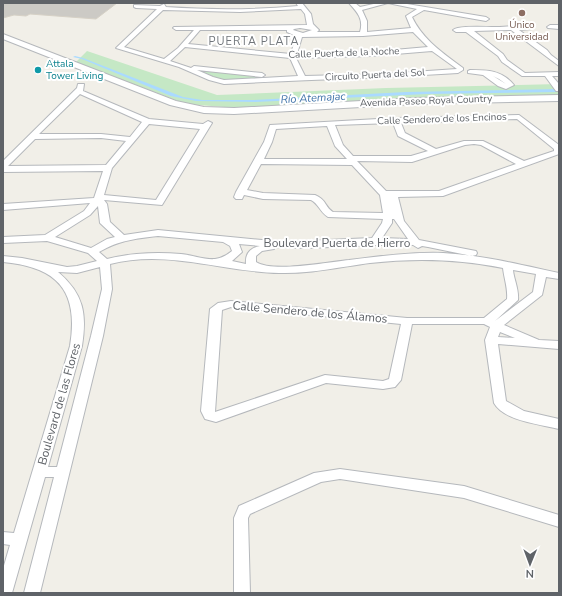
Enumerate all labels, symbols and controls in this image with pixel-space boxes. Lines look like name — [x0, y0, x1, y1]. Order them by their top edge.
marker: Único Universidad — [517, 8, 527, 18]
place label: Único Universidad — [495, 18, 549, 44]
district label: PUERTA PLATA — [209, 34, 299, 49]
street label: Calle Puerta de la Noche — [288, 44, 400, 62]
place label: Attala Tower Living — [46, 57, 103, 83]
marker: Attala Tower Living — [33, 65, 43, 75]
street label: Circuito Puerta del Sol — [324, 65, 426, 85]
water label: Río Atemajac — [280, 89, 347, 107]
street label: Avenida Paseo Royal Country — [360, 92, 493, 110]
street label: Calle Sendero de los Encinos — [377, 110, 507, 128]
street label: Boulevard Puerta de Hierro — [264, 235, 411, 251]
street label: Calle Sendero de los Álamos — [232, 297, 388, 327]
street label: Boulevard de las Flores — [34, 341, 84, 467]
north arrow — [510, 544, 550, 584]
text: N — [526, 566, 534, 581]

